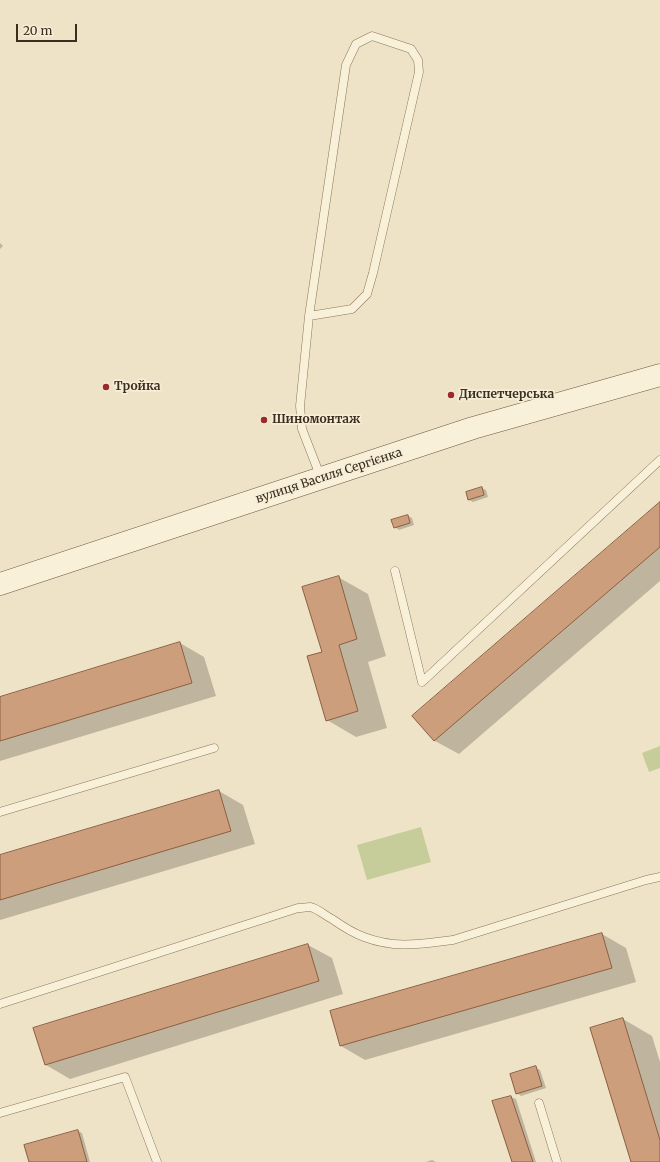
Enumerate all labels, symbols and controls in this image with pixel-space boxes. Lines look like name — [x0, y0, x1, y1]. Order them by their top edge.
scale bar — [18, 16, 79, 42]
text: 20 m — [23, 23, 52, 38]
place label: Тройка — [114, 380, 161, 394]
marker: Тройка — [101, 382, 111, 392]
place label: Диспетчерська — [459, 388, 554, 402]
marker: Диспетчерська — [446, 390, 456, 400]
place label: Шиномонтаж — [272, 413, 360, 427]
marker: Шиномонтаж — [259, 415, 269, 425]
street label: вулиця Василя Сергієнка — [254, 445, 404, 507]

